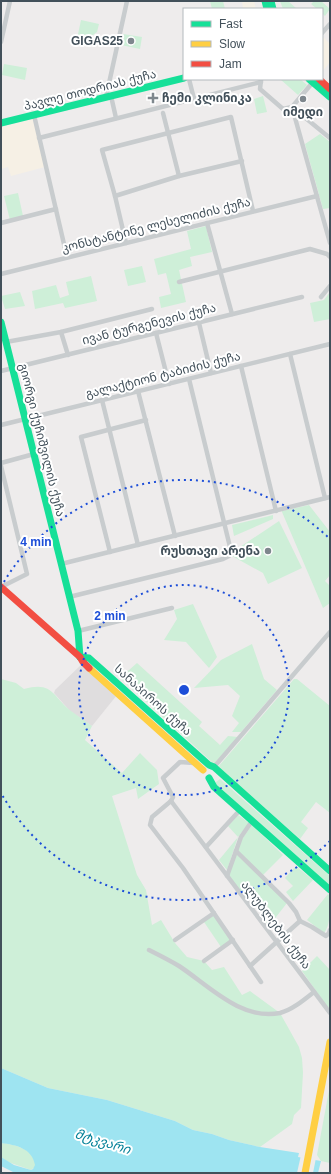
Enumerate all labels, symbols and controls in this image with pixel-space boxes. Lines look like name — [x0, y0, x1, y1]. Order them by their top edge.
legend — [183, 8, 323, 80]
text: Fast — [219, 17, 243, 31]
place label: GIGAS25 — [71, 34, 123, 48]
marker: GIGAS25 — [126, 36, 136, 46]
text: Slow — [219, 37, 245, 51]
text: Jam — [219, 57, 242, 71]
street label: პავლე თოდრიას ქუჩა — [22, 67, 158, 114]
place label: ჩემი კლინიკა — [162, 91, 252, 106]
marker: ჩემი კლინიკა — [147, 92, 159, 104]
marker: იმედი — [298, 94, 308, 104]
place label: იმედი — [283, 105, 323, 120]
street label: კონსტანტინე ლესელიძის ქუჩა — [60, 195, 252, 256]
street label: ივან ტურგენევის ქუჩა — [81, 301, 217, 347]
street label: გალაქტიონ ტაბიძის ქუჩა — [84, 349, 242, 402]
street label: გიორგი ქუჩიშვილის ქუჩა — [15, 362, 68, 518]
text: 4 min — [20, 535, 52, 549]
place label: რუსთავი არენა — [160, 544, 260, 558]
marker: რუსთავი არენა — [263, 546, 273, 556]
text: 2 min — [94, 609, 126, 623]
street label: სანაპიროს ქუჩა — [111, 662, 195, 738]
centre of rings — [177, 683, 191, 697]
street label: ალუბლების ქუჩა — [237, 878, 314, 972]
water label: მტკვარი — [73, 1126, 133, 1158]

